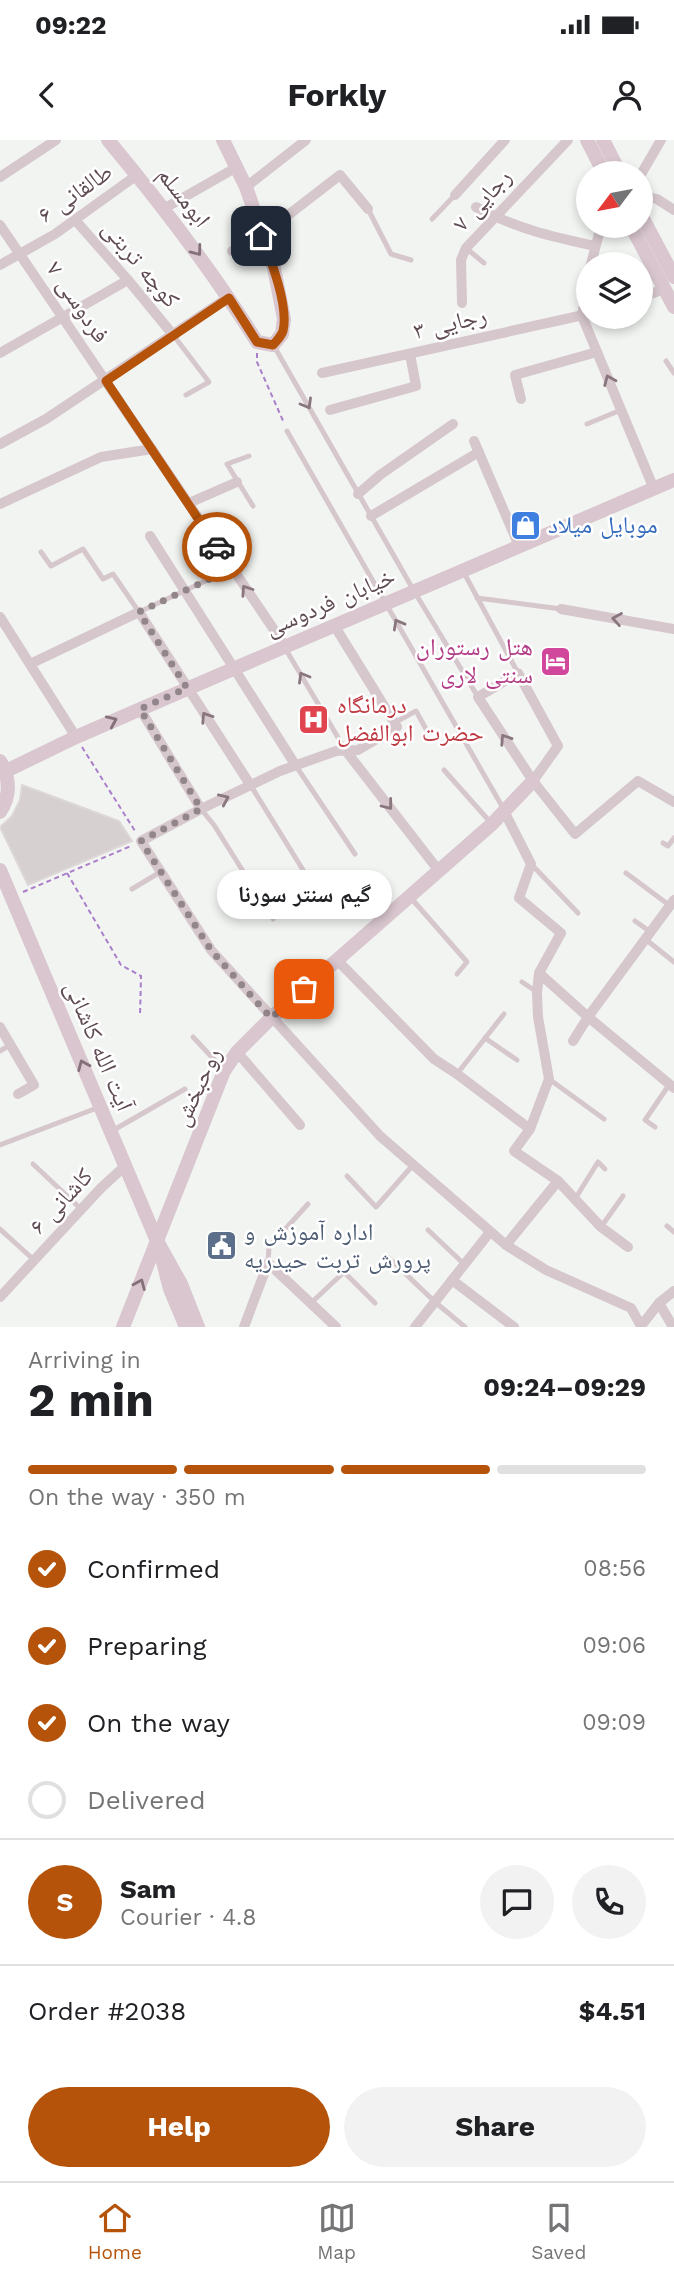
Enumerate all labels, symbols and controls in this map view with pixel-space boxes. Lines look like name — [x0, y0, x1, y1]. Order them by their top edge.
text: 09:22 — [35, 10, 107, 40]
icon: back — [28, 76, 66, 114]
text: Forkly — [288, 76, 386, 114]
icon: person — [608, 76, 646, 114]
street label: طالقانی ۶ — [32, 157, 118, 229]
street label: ابومسلم — [150, 161, 216, 234]
north arrow — [576, 161, 653, 238]
map controls — [576, 161, 653, 329]
street label: رجایی ۷ — [447, 163, 517, 237]
pin — [231, 206, 291, 266]
street label: کوچه تربتی — [96, 215, 186, 313]
icon: home — [242, 217, 280, 255]
one-way arrow — [189, 243, 201, 255]
button: layers — [576, 252, 653, 329]
street label: فردوسی ۷ — [41, 256, 115, 348]
street label: رجایی ۳ — [411, 301, 489, 345]
one-way arrow — [603, 375, 617, 388]
one-way arrow — [299, 396, 312, 409]
shop icon: موبایل میلاد — [508, 508, 542, 542]
place label: موبایل میلاد — [548, 511, 658, 539]
courier — [182, 512, 252, 582]
icon: car — [198, 528, 236, 566]
street label: خیابان فردوسی — [261, 562, 399, 642]
one-way arrow — [242, 585, 254, 598]
one-way arrow — [612, 613, 624, 628]
one-way arrow — [393, 618, 406, 631]
place label: هتل رستوران سنتی لاری — [416, 633, 533, 689]
hotel icon: هتل رستوران سنتی لاری — [539, 644, 573, 678]
one-way arrow — [298, 672, 311, 685]
place label: درمانگاه حضرت ابوالفضل — [337, 691, 484, 747]
hospital icon: درمانگاه حضرت ابوالفضل — [297, 702, 331, 736]
one-way arrow — [202, 712, 214, 725]
one-way arrow — [105, 715, 117, 729]
one-way arrow — [501, 734, 514, 747]
one-way arrow — [217, 793, 229, 807]
one-way arrow — [379, 797, 392, 809]
callout: گیم سنتر سورنا — [216, 870, 392, 919]
text: گیم سنتر سورنا — [238, 881, 371, 908]
pin — [274, 959, 334, 1019]
icon: bag — [285, 970, 323, 1008]
street label: آیت الله کاشانی — [59, 977, 139, 1116]
street label: روحبخش — [167, 1043, 227, 1131]
one-way arrow — [77, 1060, 91, 1072]
street label: کاشانی ۶ — [23, 1162, 99, 1240]
place label: اداره آموزش و پرورش تربت حیدریه — [244, 1218, 431, 1274]
public building icon: اداره آموزش و پرورش تربت حیدریه — [204, 1229, 238, 1263]
one-way arrow — [132, 1279, 146, 1291]
text: Arriving in — [28, 1347, 141, 1374]
text: 09:24–09:29 — [483, 1372, 646, 1402]
text: 2 min — [28, 1373, 154, 1427]
text: On the way · 350 m — [28, 1484, 246, 1511]
icon: check — [28, 1550, 66, 1588]
text: Confirmed — [87, 1554, 220, 1584]
text: 08:56 — [583, 1555, 646, 1582]
icon: check — [28, 1627, 66, 1665]
text: Preparing — [87, 1631, 207, 1661]
text: 09:06 — [582, 1632, 646, 1659]
icon: check — [28, 1704, 66, 1742]
text: On the way — [87, 1708, 230, 1738]
text: 09:09 — [582, 1709, 646, 1736]
text: Delivered — [87, 1785, 206, 1815]
button: chat — [480, 1865, 554, 1939]
button: phone — [572, 1865, 646, 1939]
text: Sam — [120, 1874, 176, 1904]
text: S — [57, 1887, 73, 1917]
text: Courier · 4.8 — [120, 1904, 256, 1931]
text: Order #2038 — [28, 1996, 186, 2026]
text: $4.51 — [579, 1996, 646, 2026]
button: Help — [28, 2087, 330, 2167]
button: Share — [344, 2087, 646, 2167]
tab: Home — [88, 2199, 142, 2264]
tab: Map — [317, 2199, 356, 2264]
tab: Saved — [531, 2199, 586, 2264]

